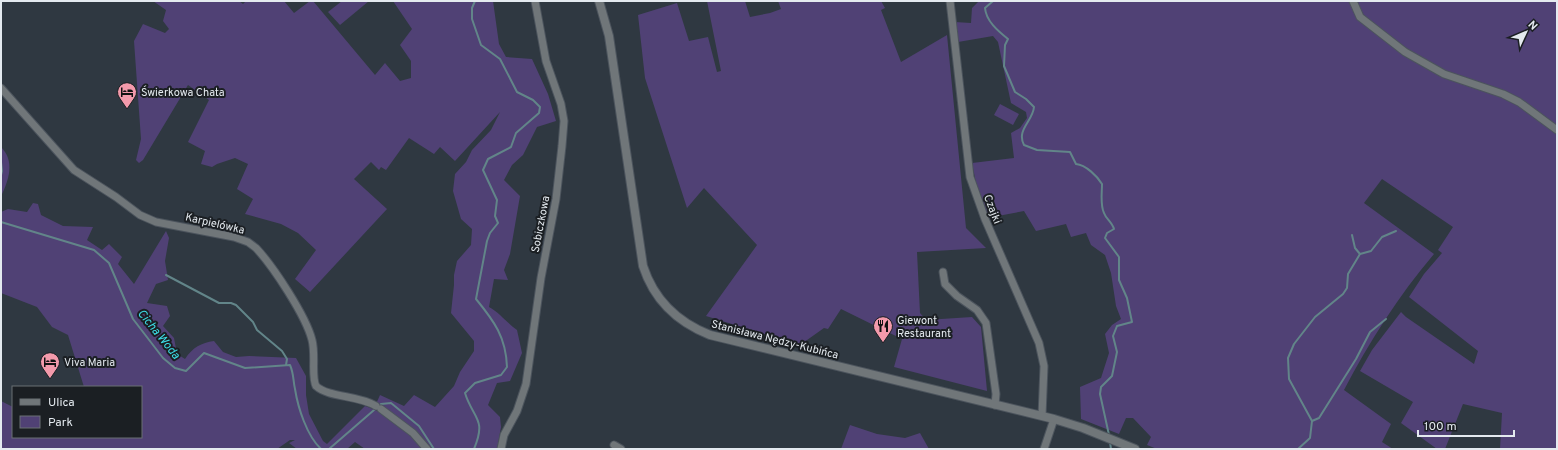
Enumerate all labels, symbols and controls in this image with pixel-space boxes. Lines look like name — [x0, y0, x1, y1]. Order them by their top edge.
north arrow — [1506, 12, 1546, 52]
text: N — [1525, 18, 1540, 33]
hotel icon: Świerkowa Chata — [116, 81, 138, 109]
place label: Świerkowa Chata — [141, 85, 225, 100]
street label: Czajki — [980, 193, 1004, 226]
street label: Sobiczkowa — [529, 194, 553, 254]
street label: Karpielówka — [184, 210, 246, 238]
water label: Cicha Woda — [133, 306, 184, 364]
place label: Giewont Restaurant — [897, 314, 951, 341]
restaurant icon: Giewont Restaurant — [872, 315, 894, 343]
street label: Stanisława Nędzy-Kubińca — [710, 317, 840, 363]
hotel icon: Viva Maria — [39, 351, 61, 379]
place label: Viva Maria — [64, 356, 115, 370]
legend — [12, 386, 142, 438]
text: Ulica — [48, 395, 75, 411]
scale bar — [1418, 412, 1514, 438]
text: Park — [48, 415, 73, 431]
text: 100 m — [1424, 419, 1457, 435]

